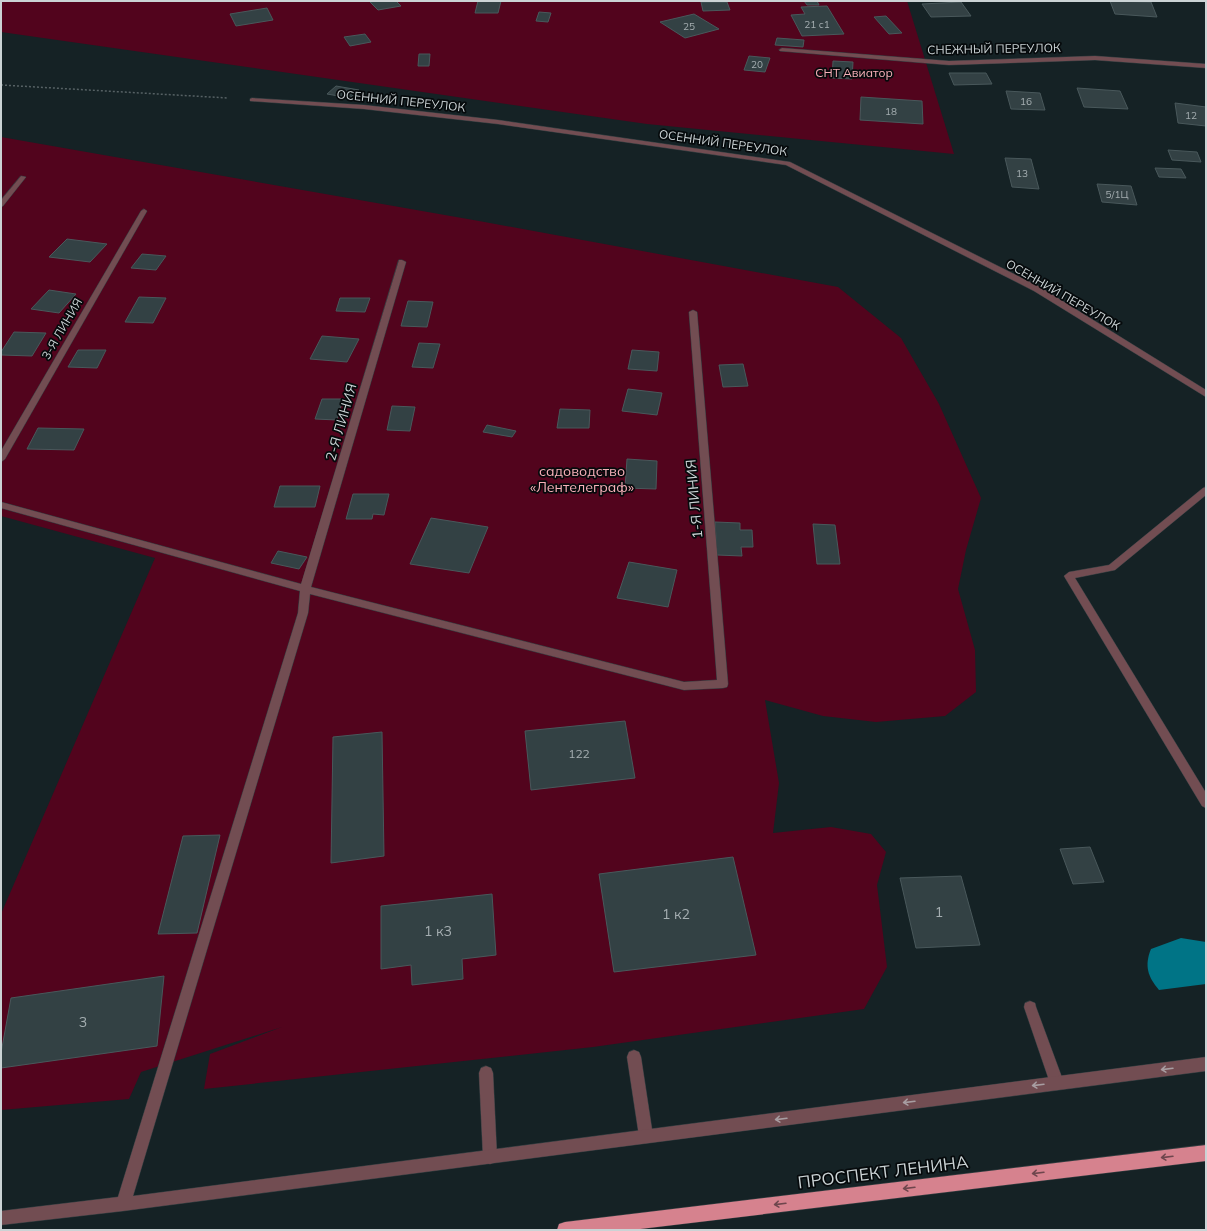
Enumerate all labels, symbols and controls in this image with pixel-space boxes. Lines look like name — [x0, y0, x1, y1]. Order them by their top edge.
house number: 21 с1 — [804, 18, 830, 31]
house number: 25 — [683, 20, 695, 33]
street label: СНЕЖНЫЙ ПЕРЕУЛОК — [927, 40, 1061, 57]
house number: 20 — [751, 58, 763, 71]
park label: СНТ Авиатор — [815, 65, 893, 80]
street label: ОСЕННИЙ ПЕРЕУЛОК — [336, 86, 466, 115]
house number: 16 — [1020, 95, 1032, 108]
house number: 18 — [885, 105, 897, 118]
house number: 12 — [1185, 109, 1197, 122]
street label: ОСЕННИЙ ПЕРЕУЛОК — [658, 126, 788, 159]
house number: 13 — [1016, 167, 1028, 180]
house number: 5/1Ц — [1106, 188, 1128, 201]
street label: ОСЕННИЙ ПЕРЕУЛОК — [1003, 256, 1123, 333]
street label: 3-Я ЛИНИЯ — [38, 295, 85, 362]
street label: 2-Я ЛИНИЯ — [321, 381, 361, 463]
street label: 1-Я ЛИНИЯ — [682, 459, 706, 539]
park label: садоводство «Лентелеграф» — [530, 462, 634, 496]
house number: 122 — [568, 746, 590, 761]
house number: 1 — [935, 903, 943, 921]
house number: 1 к2 — [662, 905, 690, 923]
house number: 1 к3 — [424, 922, 452, 940]
house number: 3 — [79, 1013, 87, 1031]
one-way arrow — [1161, 1065, 1174, 1073]
one-way arrow — [1032, 1081, 1045, 1089]
one-way arrow — [903, 1098, 916, 1106]
one-way arrow — [774, 1115, 787, 1123]
street label: ПРОСПЕКТ ЛЕНИНА — [796, 1151, 970, 1192]
one-way arrow — [1161, 1153, 1174, 1161]
one-way arrow — [1032, 1169, 1045, 1177]
one-way arrow — [903, 1185, 916, 1192]
one-way arrow — [774, 1200, 787, 1208]

